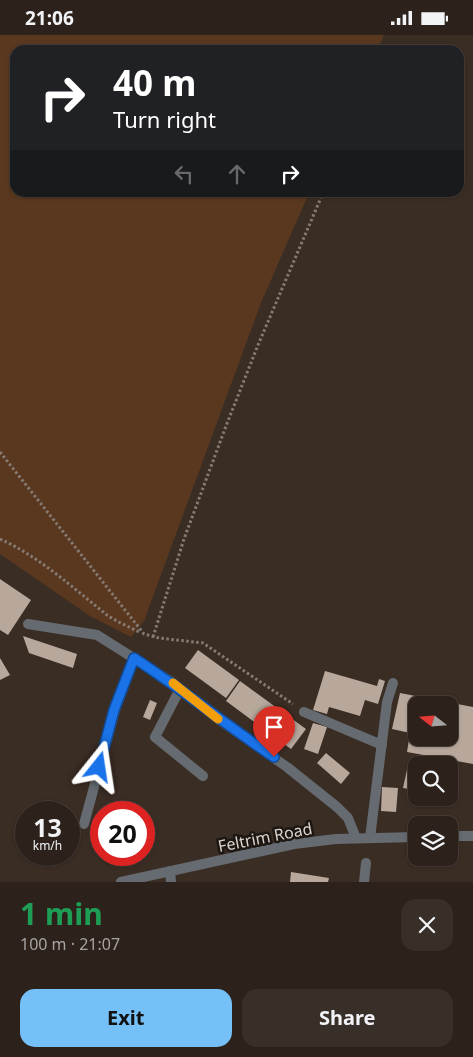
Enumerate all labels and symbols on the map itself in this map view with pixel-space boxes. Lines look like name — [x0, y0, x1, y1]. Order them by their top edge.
north arrow — [408, 696, 458, 746]
pin — [253, 706, 295, 757]
position arrow — [72, 740, 124, 792]
speed limit sign: 20 — [90, 801, 155, 866]
street label: Feltrim Road — [216, 817, 314, 857]

